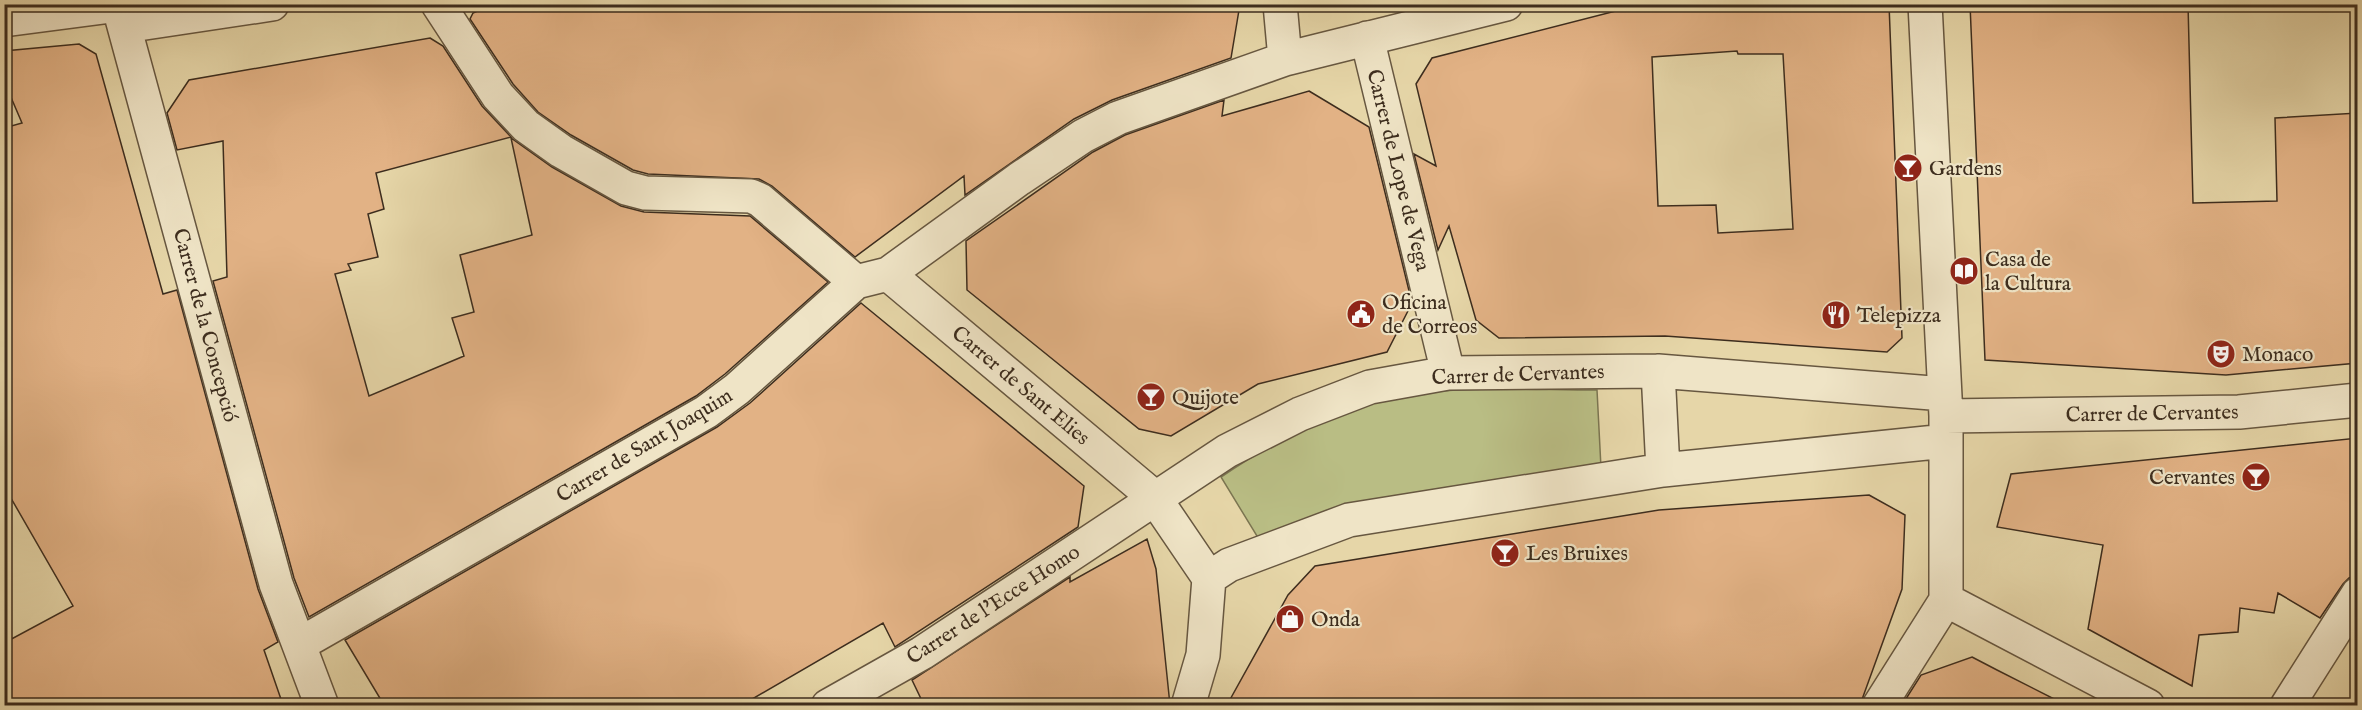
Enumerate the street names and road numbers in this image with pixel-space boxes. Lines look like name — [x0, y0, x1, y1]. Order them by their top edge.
street label: Carrer de Lope de Vega — [1359, 67, 1436, 275]
street label: Carrer de la Concepció — [166, 225, 243, 425]
street label: Carrer de Sant Elies — [945, 320, 1095, 452]
street label: Carrer de Cervantes — [1431, 359, 1605, 392]
street label: Carrer de Sant Joaquim — [552, 383, 738, 510]
street label: Carrer de Cervantes — [2065, 399, 2239, 430]
street label: Carrer de l'Ecce Homo — [902, 539, 1086, 671]

